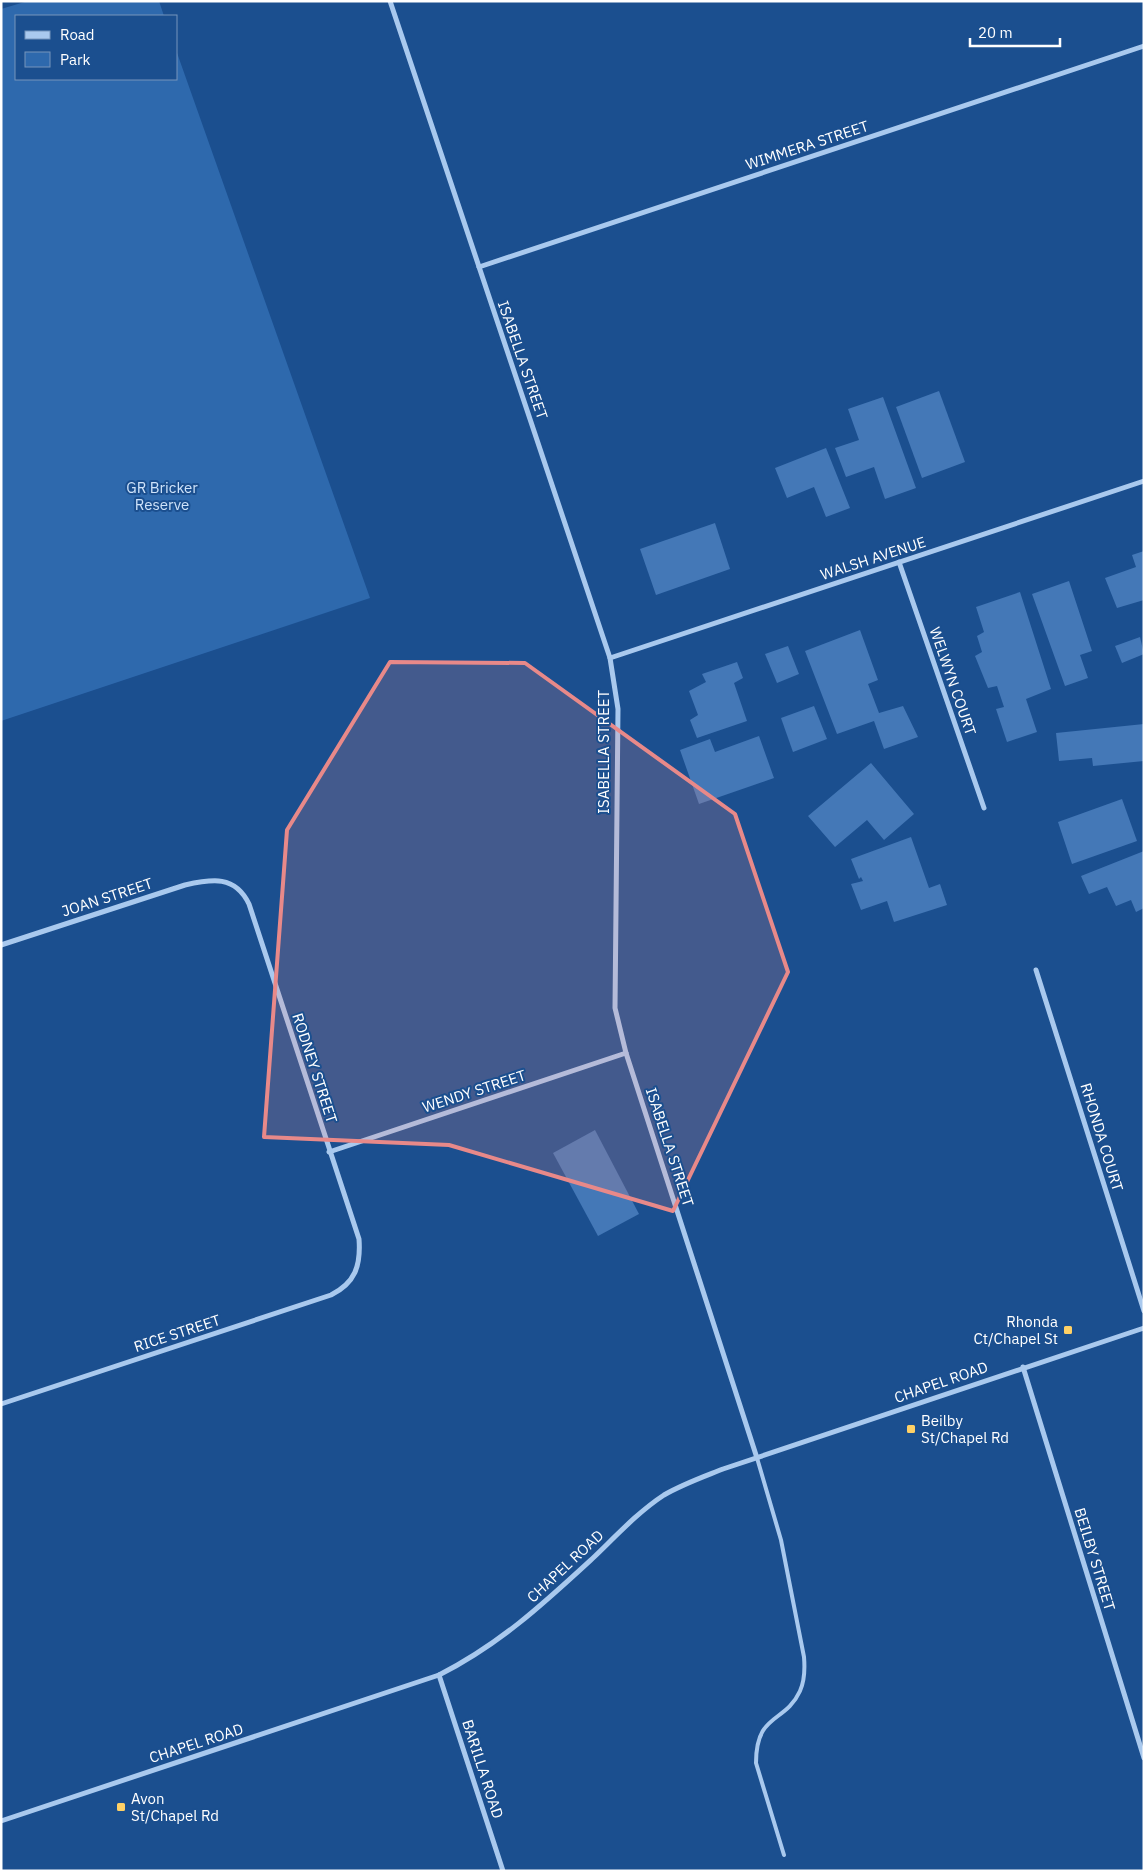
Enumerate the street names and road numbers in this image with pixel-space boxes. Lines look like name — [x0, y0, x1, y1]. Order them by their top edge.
street label: WIMMERA STREET — [743, 116, 871, 174]
street label: ISABELLA STREET — [494, 298, 552, 422]
street label: WALSH AVENUE — [818, 532, 928, 584]
street label: WELWYN COURT — [926, 624, 981, 738]
street label: ISABELLA STREET — [594, 690, 613, 814]
street label: JOAN STREET — [59, 873, 155, 921]
street label: RODNEY STREET — [288, 1011, 342, 1126]
street label: WENDY STREET — [420, 1065, 528, 1117]
street label: RHONDA COURT — [1077, 1081, 1128, 1194]
street label: ISABELLA STREET — [642, 1085, 698, 1209]
street label: RICE STREET — [131, 1310, 223, 1356]
street label: CHAPEL ROAD — [892, 1357, 990, 1407]
street label: BEILBY STREET — [1070, 1505, 1120, 1613]
street label: CHAPEL ROAD — [523, 1526, 607, 1606]
street label: BARILLA ROAD — [458, 1717, 508, 1821]
street label: CHAPEL ROAD — [146, 1719, 246, 1767]

